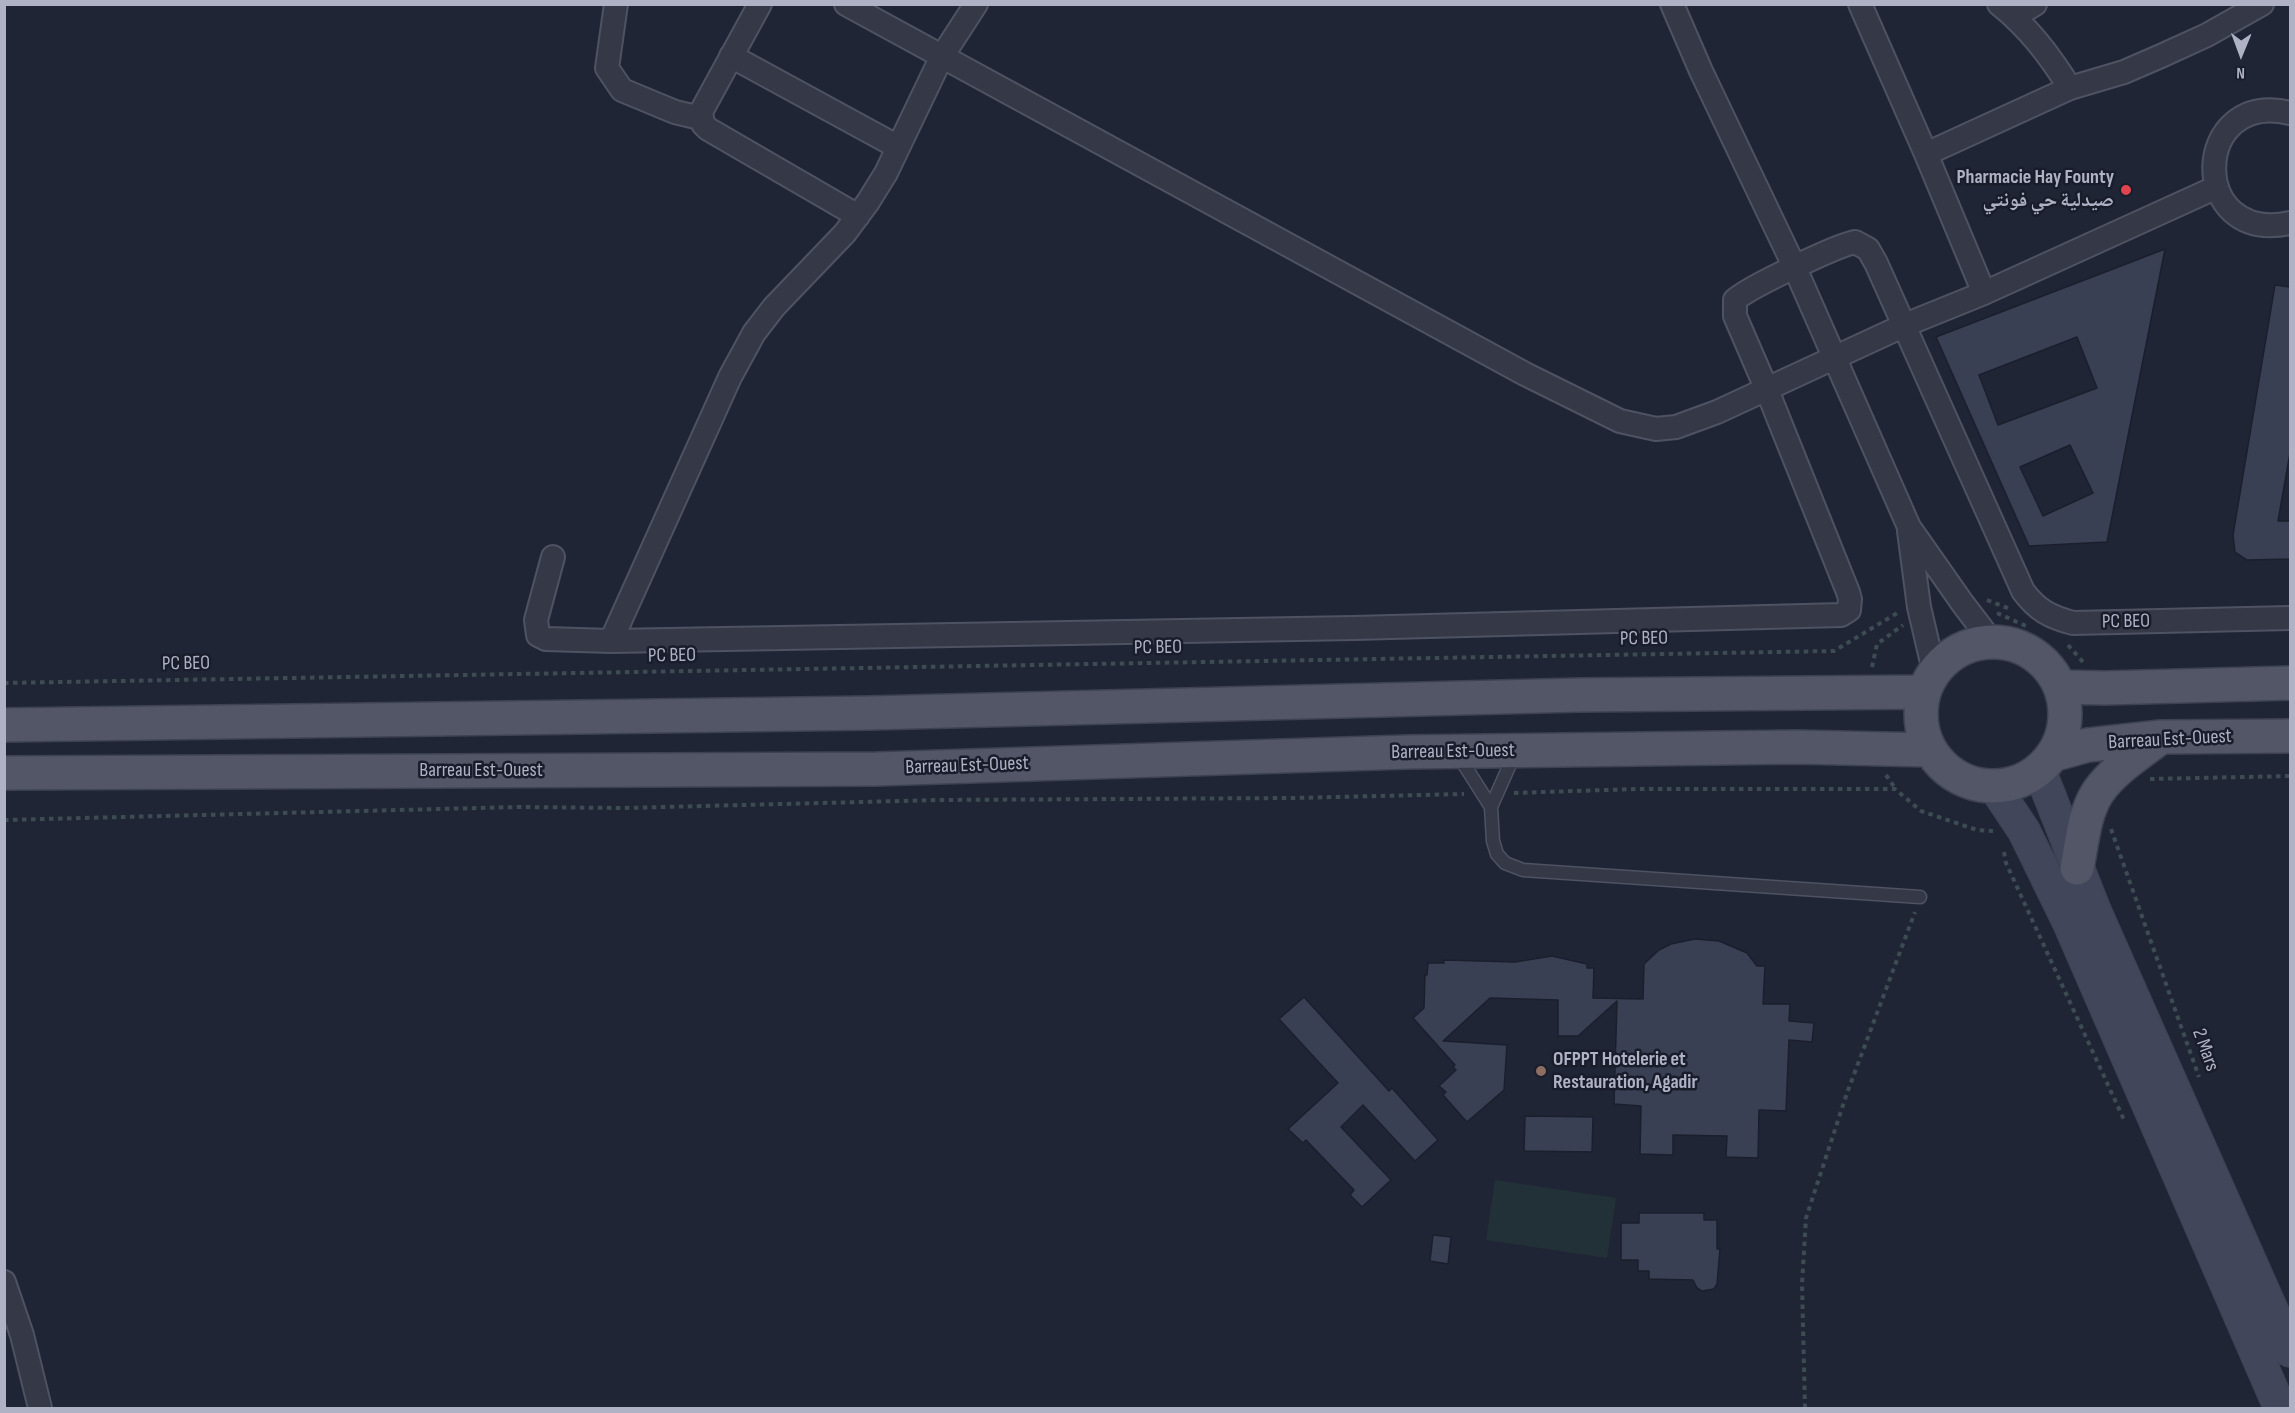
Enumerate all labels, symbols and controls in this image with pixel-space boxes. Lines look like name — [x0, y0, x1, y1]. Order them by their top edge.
north arrow — [2211, 24, 2271, 84]
text: N — [2236, 63, 2245, 82]
place label: Pharmacie Hay Founty صيدلية حي فونتي — [1956, 166, 2114, 213]
marker: Pharmacie Hay Founty صيدلية حي فونتي — [2119, 183, 2133, 197]
street label: PC BEO — [2102, 610, 2150, 634]
street label: PC BEO — [1620, 627, 1668, 651]
street label: PC BEO — [1134, 636, 1182, 660]
street label: PC BEO — [648, 644, 696, 668]
street label: PC BEO — [162, 652, 210, 676]
street label: Barreau Est-Ouest — [2108, 725, 2232, 755]
street label: Barreau Est-Ouest — [1391, 739, 1515, 765]
street label: Barreau Est-Ouest — [905, 752, 1029, 780]
street label: Barreau Est-Ouest — [419, 759, 543, 783]
street label: 2 Mars — [2186, 1025, 2224, 1075]
place label: OFPPT Hotelerie et Restauration, Agadir — [1553, 1048, 1698, 1095]
marker: OFPPT Hotelerie et Restauration, Agadir — [1534, 1064, 1548, 1078]

